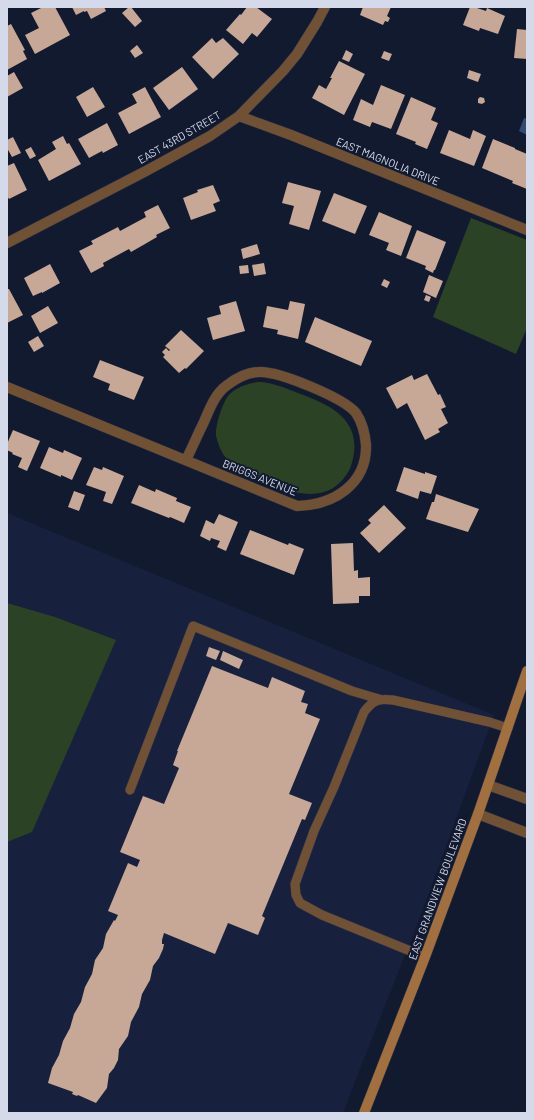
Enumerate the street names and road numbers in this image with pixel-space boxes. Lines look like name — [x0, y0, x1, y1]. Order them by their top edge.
street label: EAST 43RD STREET — [135, 108, 223, 166]
street label: EAST MAGNOLIA DRIVE — [334, 134, 442, 188]
street label: BRIGGS AVENUE — [221, 456, 299, 498]
street label: EAST GRANDVIEW BOULEVARD — [405, 816, 469, 961]

